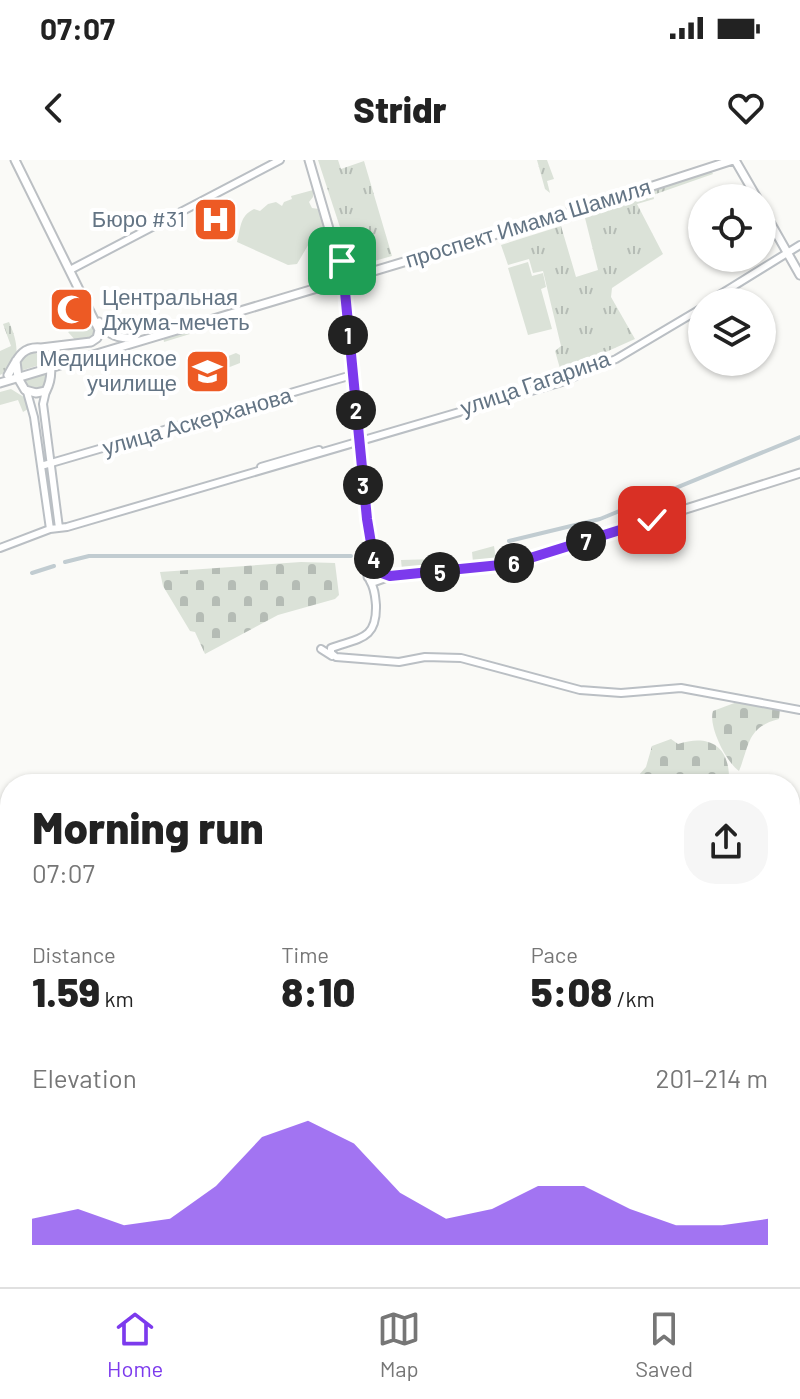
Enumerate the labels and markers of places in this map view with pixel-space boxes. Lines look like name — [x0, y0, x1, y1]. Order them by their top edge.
hospital icon: Бюро #31 — [192, 195, 240, 243]
place label: Бюро #31 — [92, 205, 185, 232]
pin — [308, 227, 376, 295]
place label: Центральная Джума-мечеть — [102, 283, 250, 335]
mosque icon: Центральная Джума-мечеть — [47, 286, 95, 334]
pin: 1 — [328, 315, 368, 355]
place label: Медицинское училище — [39, 344, 177, 396]
school or university icon: Медицинское училище — [184, 347, 232, 395]
pin: 2 — [336, 390, 376, 430]
pin: 3 — [343, 465, 383, 505]
pin — [618, 486, 686, 554]
pin: 7 — [566, 521, 606, 561]
pin: 4 — [354, 539, 394, 579]
pin: 6 — [494, 543, 534, 583]
pin: 5 — [420, 552, 460, 592]

